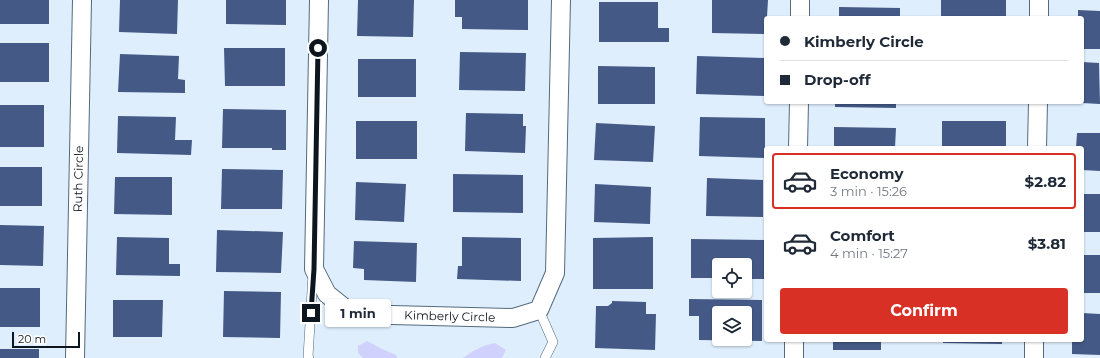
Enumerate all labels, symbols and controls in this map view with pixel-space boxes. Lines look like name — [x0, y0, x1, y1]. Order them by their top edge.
text: Kimberly Circle — [804, 32, 924, 51]
route start — [309, 39, 327, 57]
text: Drop-off — [804, 70, 871, 89]
street label: Ruth Circle — [70, 146, 86, 212]
icon: car — [782, 163, 818, 199]
text: Economy — [830, 164, 903, 183]
text: $2.82 — [1025, 172, 1066, 191]
text: 3 min · 15:26 — [830, 183, 907, 199]
icon: car — [782, 225, 818, 261]
text: Comfort — [830, 226, 895, 245]
text: $3.81 — [1028, 234, 1066, 253]
text: 4 min · 15:27 — [830, 245, 908, 261]
map controls — [712, 258, 752, 346]
button: locate — [712, 258, 752, 298]
button: Confirm — [780, 288, 1068, 334]
callout: 1 min — [325, 299, 391, 327]
route end — [302, 304, 320, 322]
text: 1 min — [340, 305, 376, 321]
button: layers — [712, 306, 752, 346]
street label: Kimberly Circle — [404, 307, 495, 325]
scale bar — [12, 330, 80, 349]
text: 20 m — [18, 332, 46, 346]

